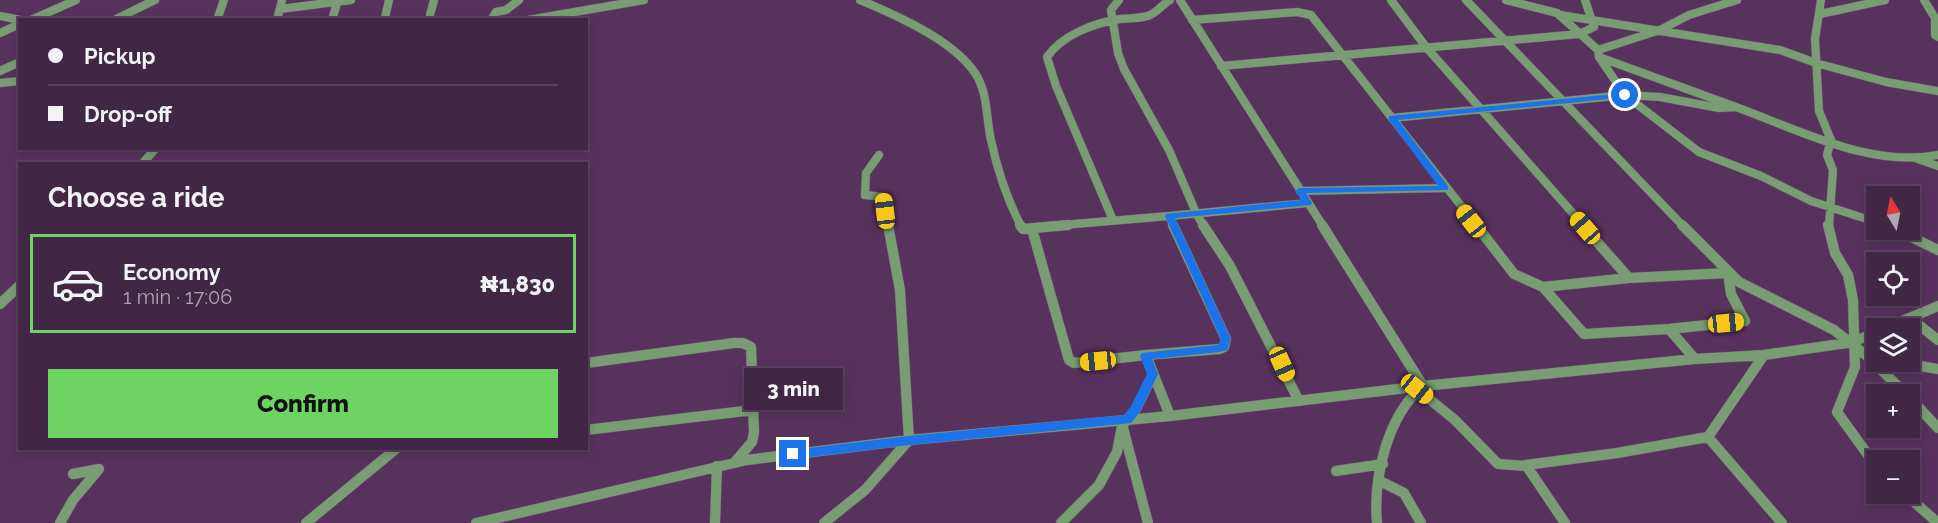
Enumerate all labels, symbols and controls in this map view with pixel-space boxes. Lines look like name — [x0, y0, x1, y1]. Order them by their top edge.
text: Pickup — [84, 43, 156, 69]
route start — [1611, 81, 1638, 108]
text: Drop-off — [84, 101, 172, 127]
text: Choose a ride — [48, 182, 224, 213]
north arrow — [1866, 186, 1920, 240]
map controls — [1866, 186, 1920, 504]
car — [874, 192, 896, 230]
car — [1453, 201, 1489, 241]
car — [1566, 209, 1604, 247]
button: locate — [1866, 252, 1920, 306]
icon: car — [51, 257, 105, 311]
text: Economy — [123, 259, 221, 285]
text: ₦1,830 — [480, 271, 555, 297]
text: 1 min · 17:06 — [123, 285, 232, 309]
car — [1707, 312, 1745, 334]
button: layers — [1866, 318, 1920, 372]
car — [1266, 344, 1298, 384]
car — [1079, 350, 1117, 372]
callout: 3 min — [744, 367, 842, 409]
button: Confirm — [48, 369, 558, 438]
car — [1397, 371, 1437, 407]
text: 3 min — [767, 377, 820, 401]
button: + — [1866, 384, 1920, 438]
route end — [779, 440, 806, 467]
button: − — [1866, 450, 1920, 504]

